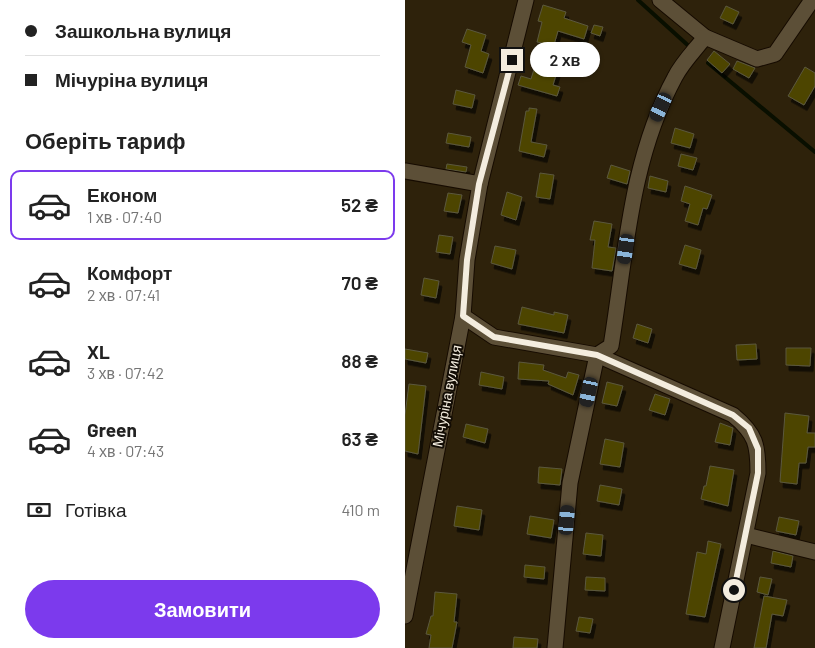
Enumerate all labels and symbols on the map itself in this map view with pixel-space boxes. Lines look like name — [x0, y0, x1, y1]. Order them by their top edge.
callout: 2 хв — [529, 42, 599, 78]
route end — [501, 49, 523, 71]
car — [647, 90, 674, 124]
car — [616, 233, 635, 265]
street label: Мічуріна вулиця — [428, 343, 465, 448]
car — [578, 376, 599, 408]
car — [558, 504, 575, 536]
route start — [723, 579, 745, 601]

